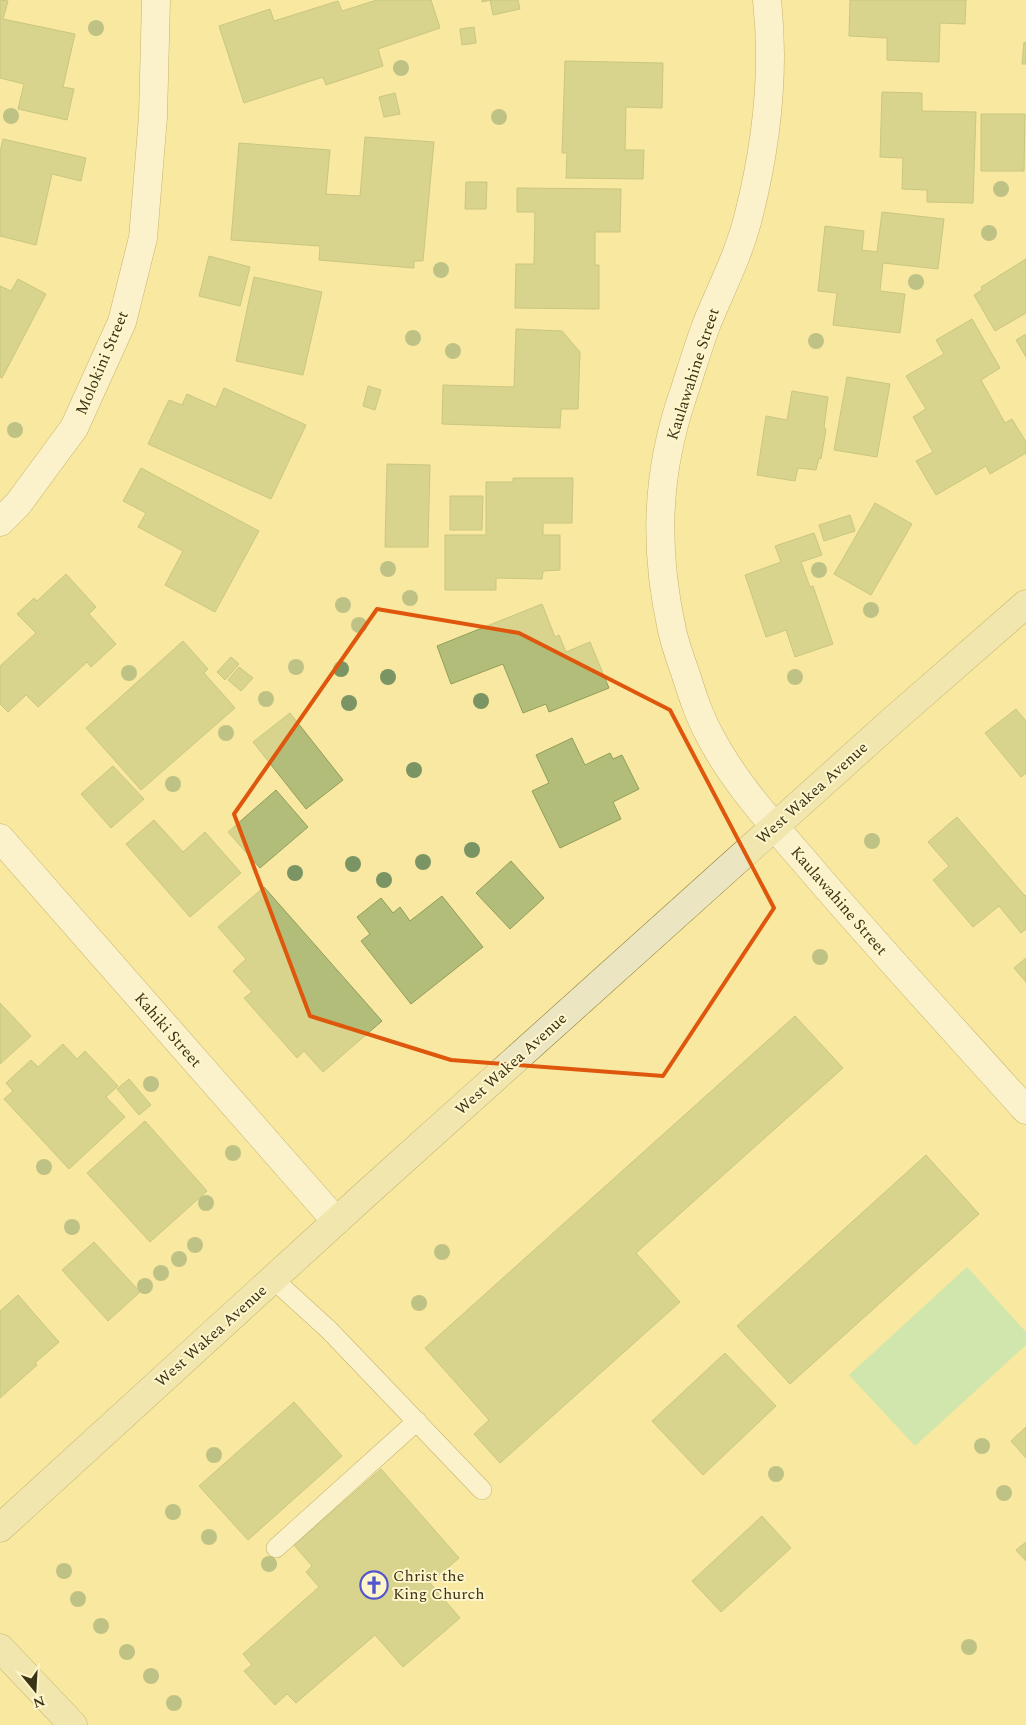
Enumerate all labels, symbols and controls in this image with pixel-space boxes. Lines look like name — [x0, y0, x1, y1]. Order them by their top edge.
street label: Kaulawahine Street — [660, 305, 726, 443]
street label: Molokini Street — [69, 307, 135, 419]
street label: West Wakea Avenue — [751, 736, 873, 850]
street label: Kaulawahine Street — [785, 841, 893, 961]
street label: Kahiki Street — [129, 987, 208, 1073]
street label: West Wakea Avenue — [450, 1007, 572, 1121]
street label: West Wakea Avenue — [150, 1279, 272, 1393]
place label: Christ the King Church — [393, 1564, 485, 1606]
church icon: Christ the King Church — [359, 1570, 389, 1600]
north arrow — [10, 1665, 60, 1715]
text: N — [30, 1690, 48, 1714]

